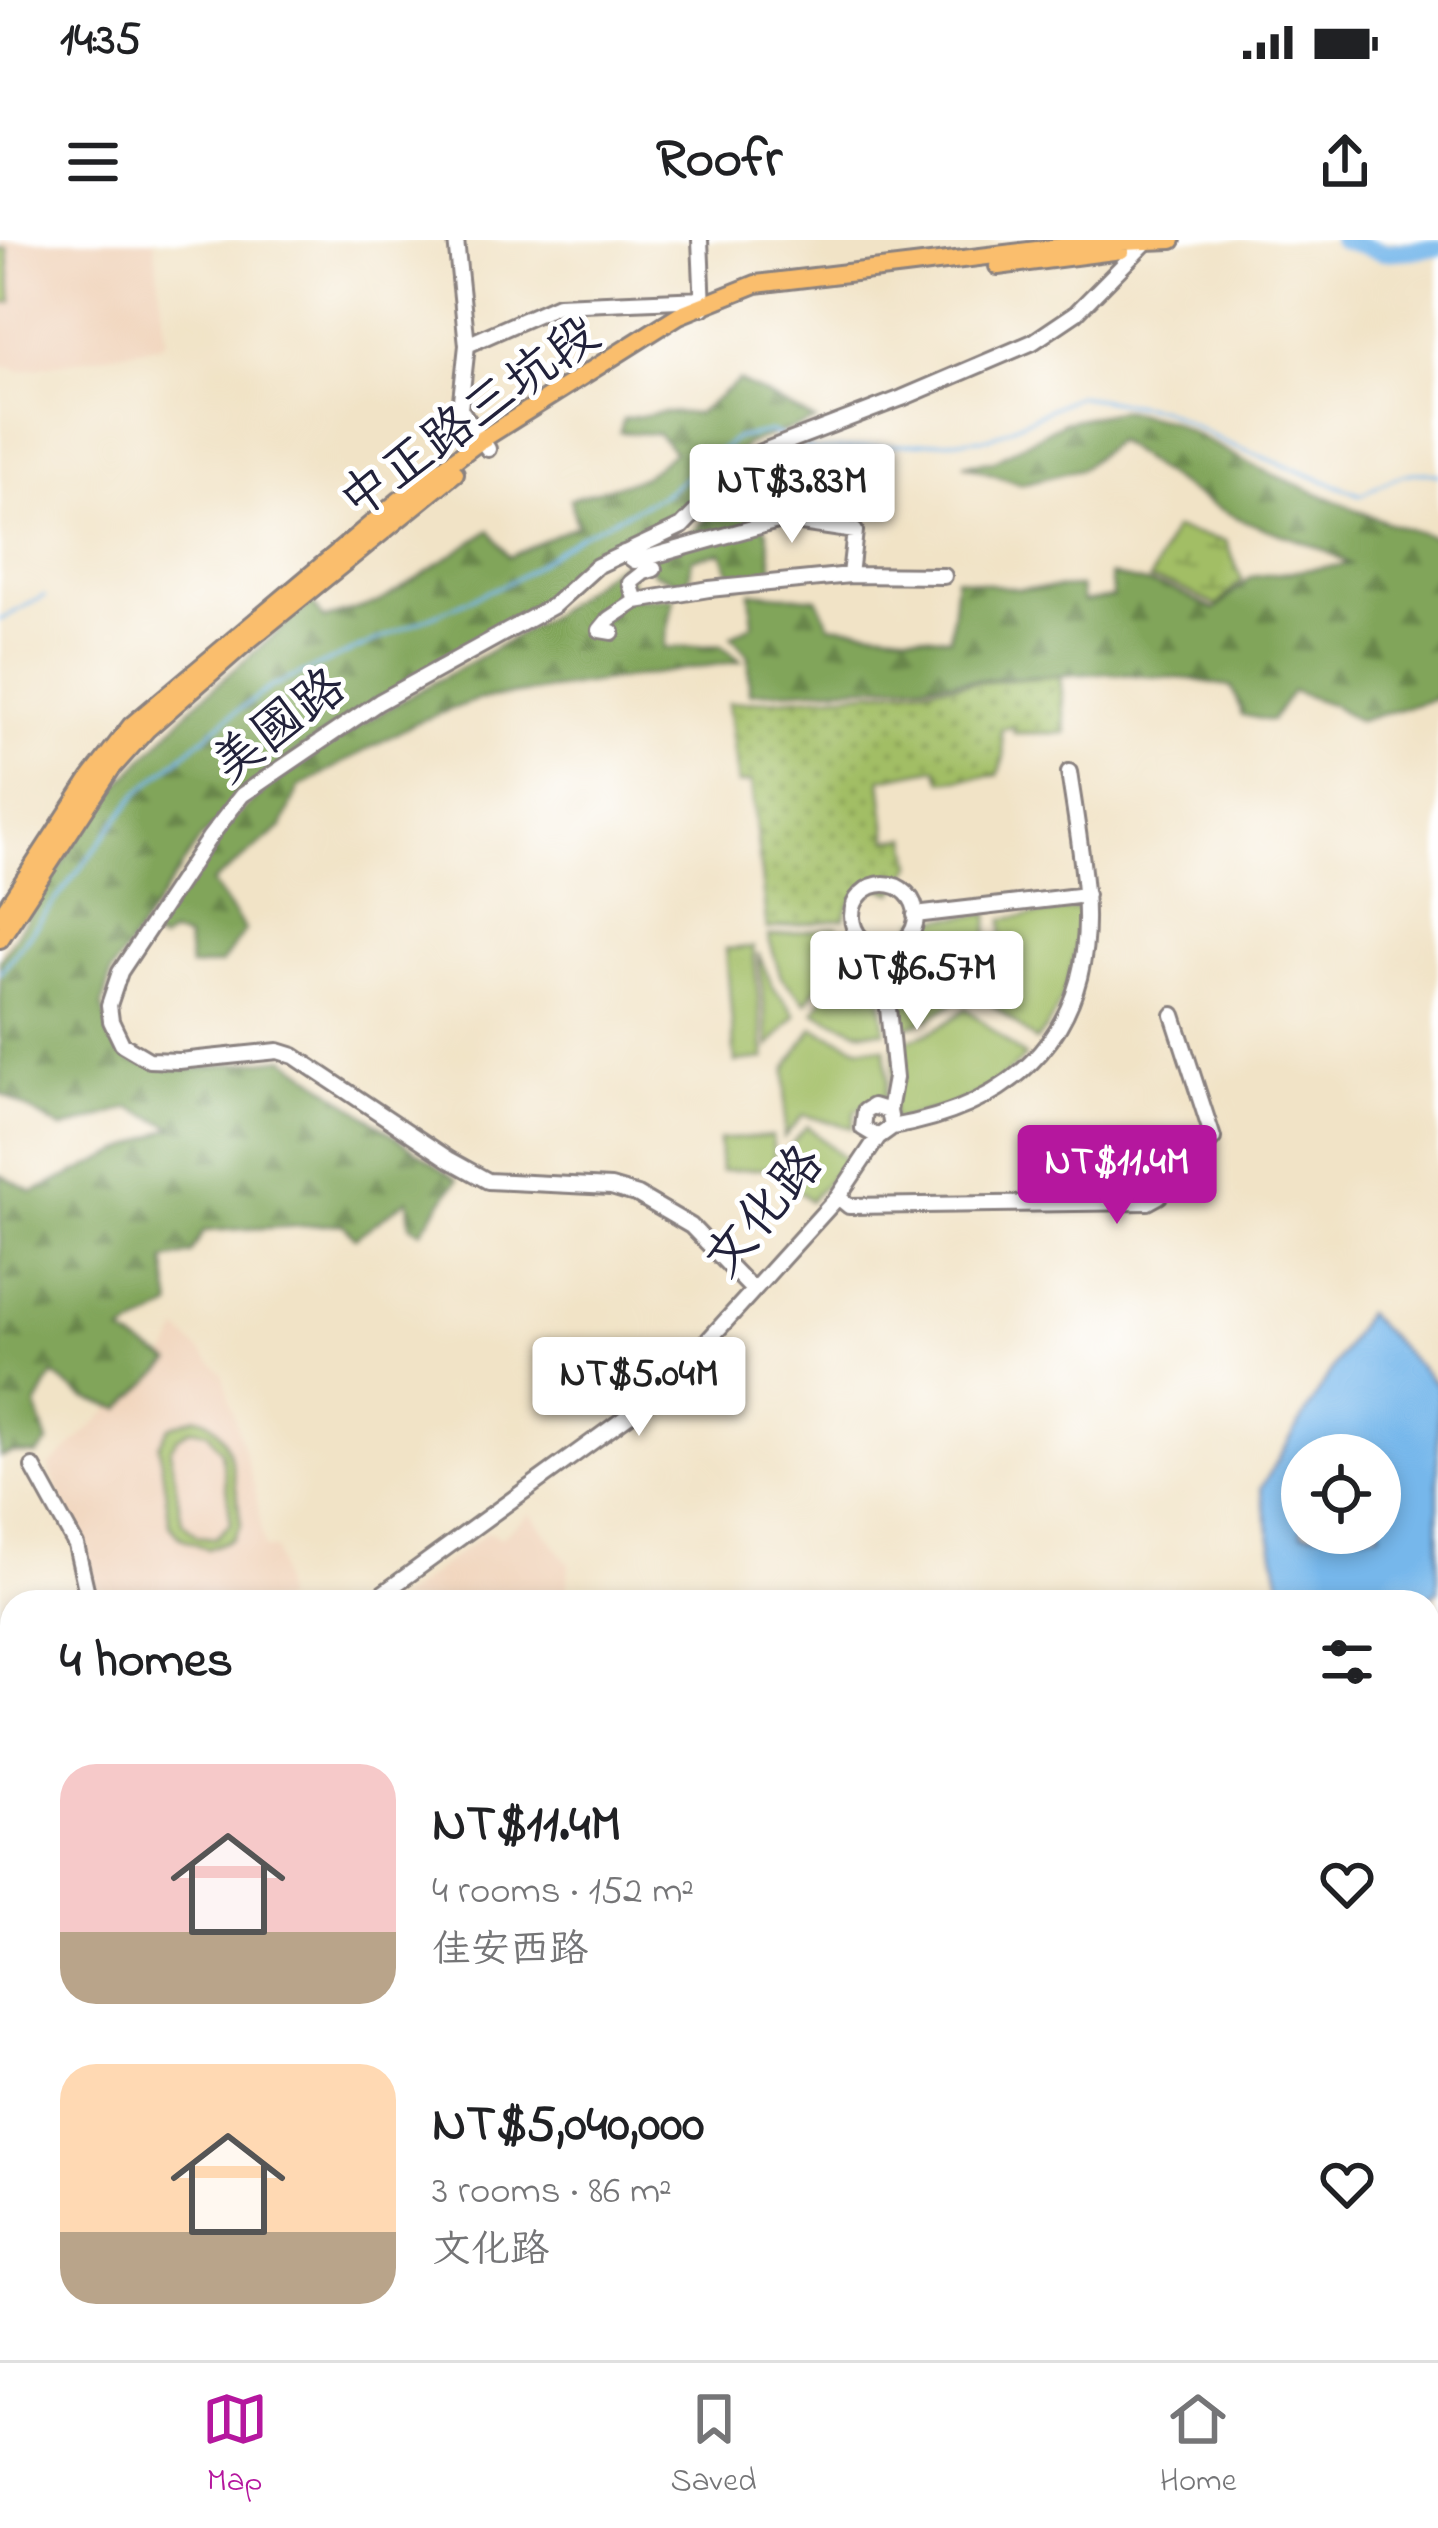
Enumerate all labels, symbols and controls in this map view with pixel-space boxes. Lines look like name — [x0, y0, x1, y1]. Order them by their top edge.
text: 14:35 — [60, 9, 141, 75]
text: Roofr — [656, 123, 782, 201]
icon: menu — [60, 129, 126, 195]
icon: share — [1312, 129, 1378, 195]
street label: 中正路三坑段 — [325, 300, 617, 540]
pin: NT$3.83M — [668, 444, 916, 546]
text: NT$3.83M — [717, 454, 867, 511]
street label: 美國路 — [196, 652, 364, 804]
pin: NT$6.57M — [793, 931, 1041, 1033]
text: NT$6.57M — [837, 941, 997, 998]
pin: NT$11.4M — [993, 1125, 1241, 1227]
street label: 文化路 — [688, 1130, 844, 1296]
text: NT$11.4M — [1045, 1135, 1189, 1192]
pin: NT$5.04M — [515, 1337, 763, 1439]
text: NT$5.04M — [559, 1347, 719, 1404]
map controls — [1281, 1434, 1401, 1554]
button: locate — [1281, 1434, 1401, 1554]
text: 4 homes — [60, 1625, 233, 1700]
icon: filters — [1314, 1629, 1380, 1695]
text: NT$11.4M — [432, 1789, 621, 1864]
icon: home — [156, 1812, 300, 1956]
icon: heart — [1314, 1851, 1380, 1917]
text: 4 rooms · 152 m² — [432, 1864, 694, 1921]
text: 佳安西路 — [432, 1923, 588, 1980]
text: NT$5,040,000 — [432, 2089, 704, 2164]
icon: home — [156, 2112, 300, 2256]
icon: heart — [1314, 2151, 1380, 2217]
text: 3 rooms · 86 m² — [432, 2164, 672, 2221]
text: 文化路 — [432, 2223, 549, 2280]
tab: Map — [202, 2386, 268, 2506]
tab: Saved — [671, 2386, 757, 2506]
tab: Home — [1160, 2386, 1236, 2506]

